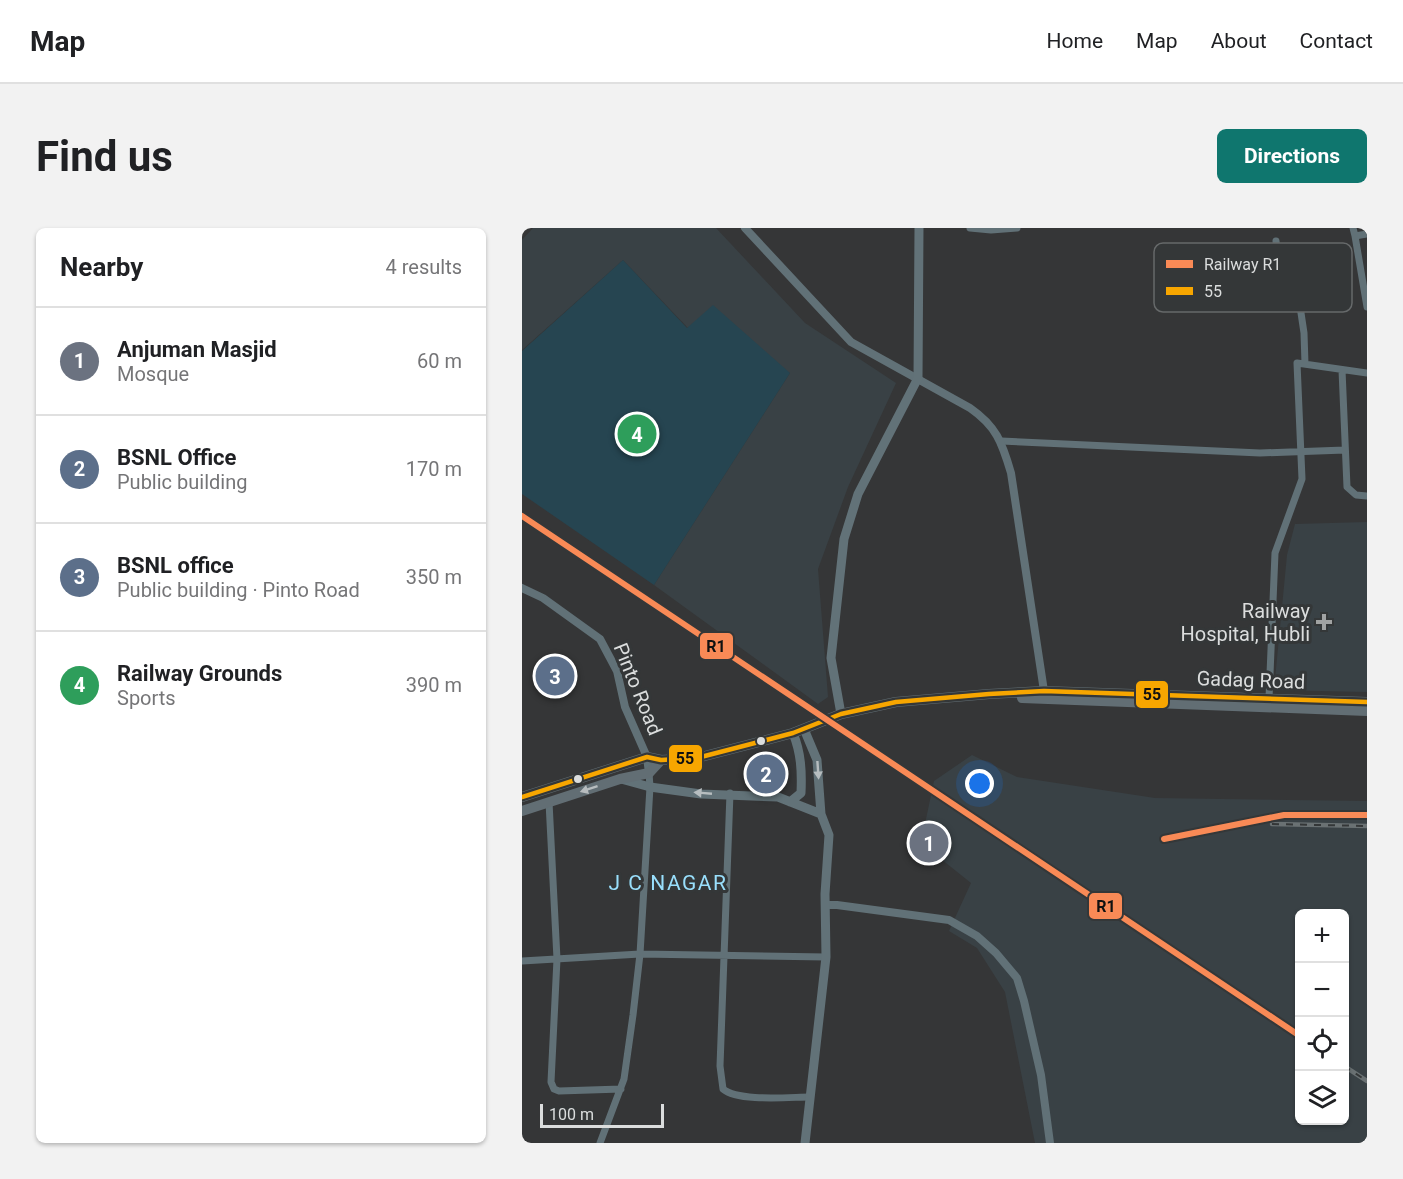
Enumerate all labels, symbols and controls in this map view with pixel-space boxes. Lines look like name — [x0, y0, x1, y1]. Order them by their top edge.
text: Map — [30, 25, 85, 58]
text: Home — [1047, 29, 1103, 53]
text: Map — [1136, 29, 1178, 53]
text: About — [1211, 29, 1267, 53]
text: Contact — [1300, 29, 1373, 53]
button: Directions — [1217, 129, 1367, 183]
text: Find us — [36, 132, 173, 181]
legend — [1154, 243, 1352, 312]
text: Nearby — [60, 252, 143, 282]
text: 4 results — [386, 255, 462, 279]
text: Railway R1 — [1204, 255, 1281, 274]
text: 55 — [1204, 282, 1222, 301]
text: Anjuman Masjid — [117, 337, 277, 362]
text: 1 — [74, 349, 85, 373]
text: 60 m — [417, 349, 462, 373]
text: Mosque — [117, 362, 189, 386]
pin: 4 — [618, 412, 656, 456]
text: BSNL Office — [117, 445, 236, 470]
text: 2 — [74, 457, 85, 481]
text: 170 m — [406, 457, 462, 481]
text: Public building — [117, 470, 247, 494]
text: BSNL office — [117, 553, 234, 578]
text: 3 — [74, 565, 85, 589]
text: 350 m — [406, 565, 462, 589]
text: Public building · Pinto Road — [117, 578, 360, 602]
place label: Railway Hospital, Hubli — [1180, 599, 1311, 646]
marker: Railway Hospital, Hubli — [1315, 613, 1333, 631]
line badge: R1 — [699, 632, 734, 660]
text: R1 — [706, 637, 726, 656]
street label: Pinto Road — [609, 639, 667, 739]
pin: 3 — [536, 654, 574, 698]
text: Railway Grounds — [117, 661, 282, 686]
street label: Gadag Road — [1196, 666, 1306, 694]
text: 4 — [74, 673, 85, 697]
text: 390 m — [406, 673, 462, 697]
line badge: 55 — [1135, 680, 1169, 709]
text: 55 — [1143, 685, 1161, 704]
text: Sports — [117, 686, 176, 710]
unlabelled marker — [755, 735, 767, 747]
line badge: 55 — [668, 744, 703, 773]
text: 55 — [676, 749, 694, 768]
pin: 2 — [746, 752, 786, 796]
one-way arrow — [813, 761, 823, 780]
your location — [965, 769, 994, 798]
unlabelled marker — [572, 773, 584, 785]
one-way arrow — [580, 785, 598, 794]
one-way arrow — [693, 788, 712, 798]
pin: 1 — [910, 820, 948, 866]
district label: J C NAGAR — [609, 871, 727, 895]
line badge: R1 — [1088, 892, 1123, 920]
text: R1 — [1096, 897, 1116, 916]
map controls — [1295, 909, 1349, 1125]
button: + — [1295, 909, 1349, 963]
button: − — [1295, 963, 1349, 1017]
button: locate — [1295, 1017, 1349, 1071]
button: layers — [1295, 1071, 1349, 1125]
scale bar — [540, 1101, 664, 1128]
text: 100 m — [549, 1105, 594, 1124]

